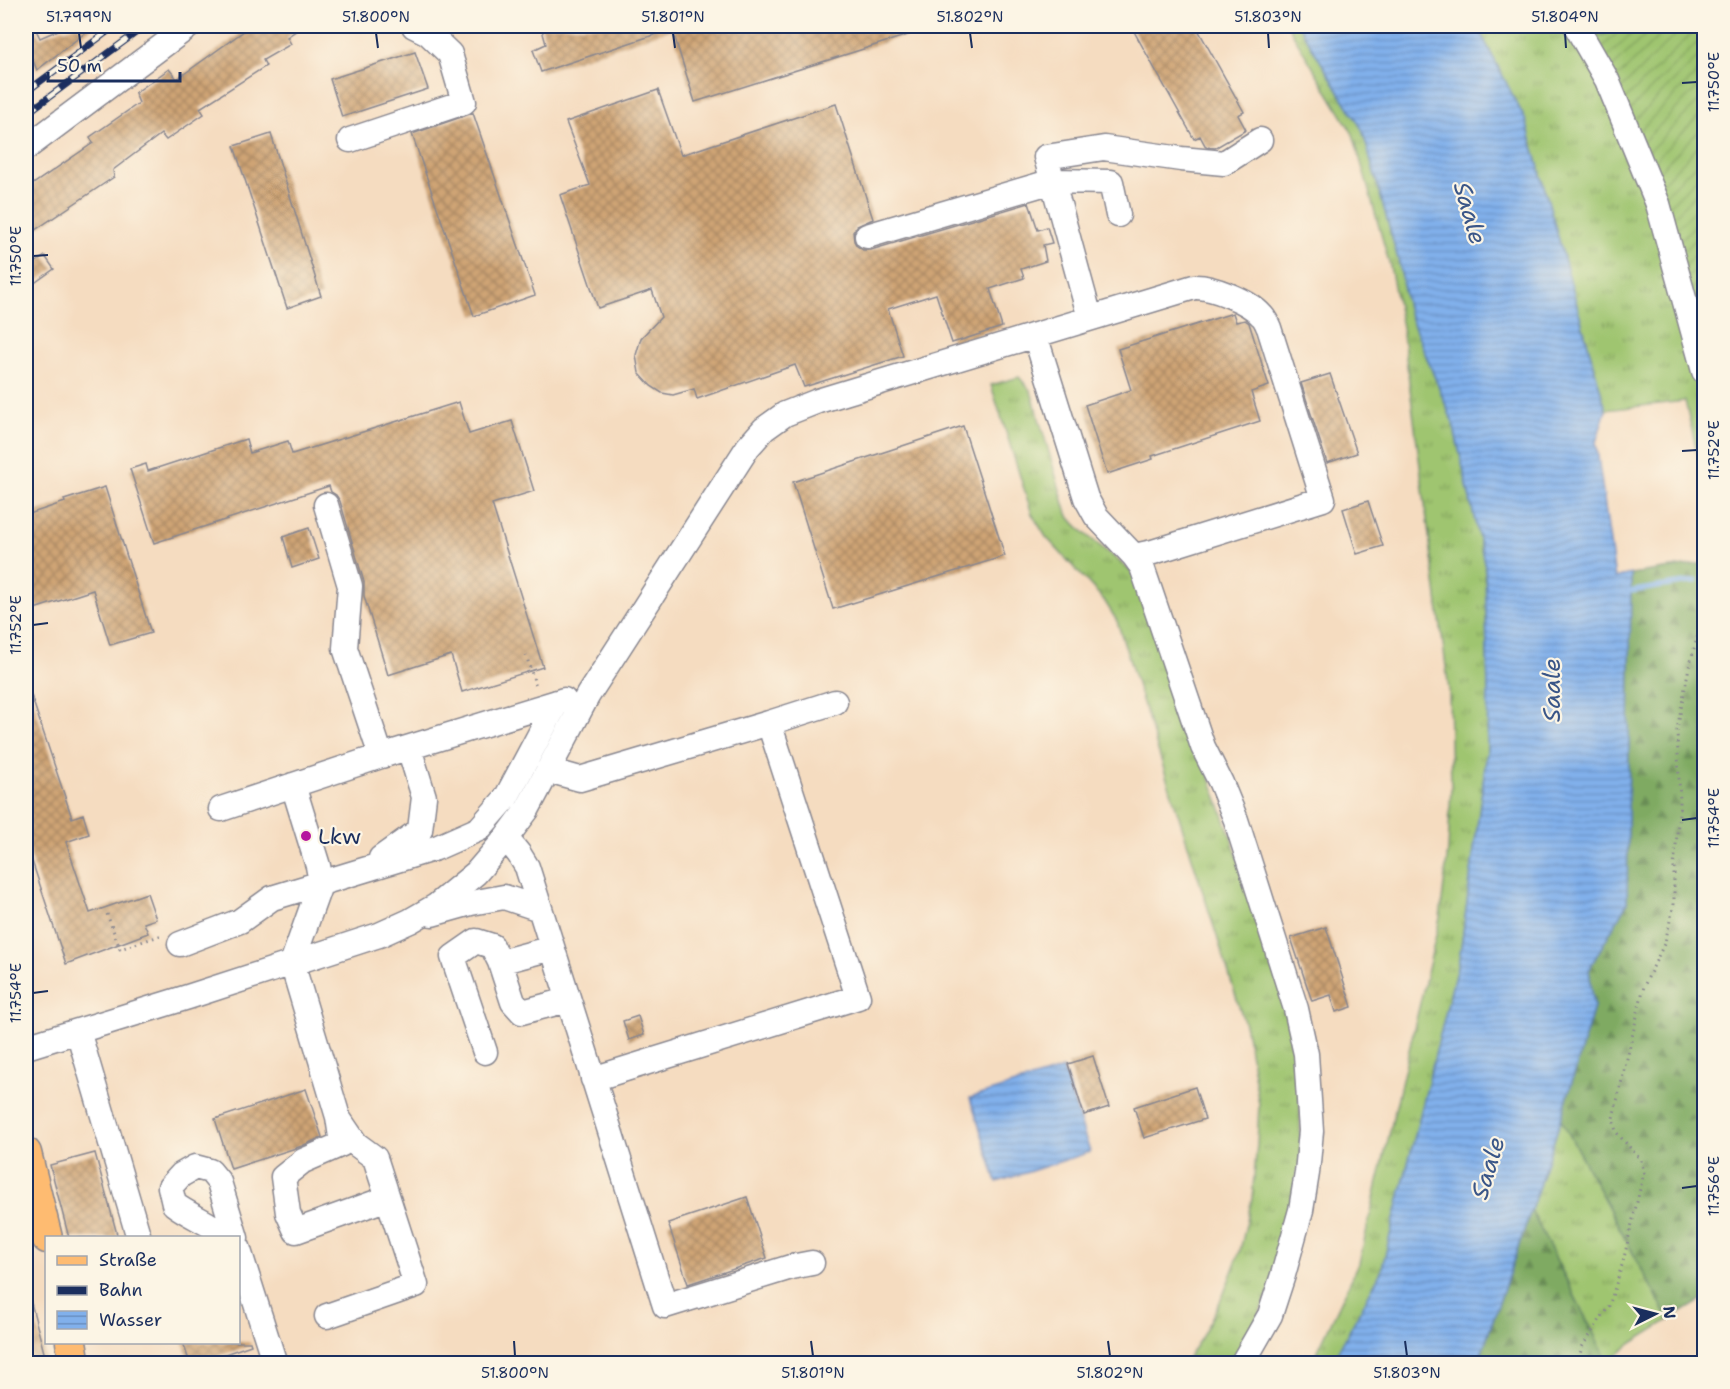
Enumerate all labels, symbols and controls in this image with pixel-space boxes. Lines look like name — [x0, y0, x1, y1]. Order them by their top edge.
text: 51.799°N — [46, 7, 112, 27]
text: 51.800°N — [342, 7, 410, 27]
text: 51.801°N — [641, 7, 705, 27]
text: 51.802°N — [936, 7, 1004, 27]
text: 51.803°N — [1234, 7, 1302, 27]
text: 51.804°N — [1531, 7, 1599, 27]
scale bar — [48, 45, 180, 83]
text: 11.750°E — [1704, 52, 1724, 112]
text: 50 m — [57, 54, 102, 78]
water label: Saale — [1446, 178, 1494, 248]
text: 11.750°E — [6, 226, 26, 286]
text: 11.752°E — [1704, 420, 1724, 480]
text: 11.752°E — [6, 595, 26, 655]
water label: Saale — [1536, 658, 1568, 722]
text: 11.754°E — [1704, 788, 1724, 848]
place label: Lkw — [318, 822, 361, 851]
marker: Lkw — [299, 829, 313, 843]
text: 11.754°E — [6, 963, 26, 1023]
water label: Saale — [1463, 1133, 1513, 1203]
text: 11.756°E — [1704, 1156, 1724, 1216]
legend — [45, 1236, 240, 1344]
text: Straße — [99, 1248, 157, 1272]
text: Bahn — [99, 1278, 143, 1302]
north arrow — [1625, 1284, 1685, 1344]
text: N — [1658, 1305, 1681, 1320]
text: Wasser — [99, 1308, 162, 1332]
text: 51.800°N — [481, 1363, 549, 1383]
text: 51.801°N — [781, 1363, 845, 1383]
text: 51.802°N — [1076, 1363, 1144, 1383]
text: 51.803°N — [1373, 1363, 1441, 1383]

